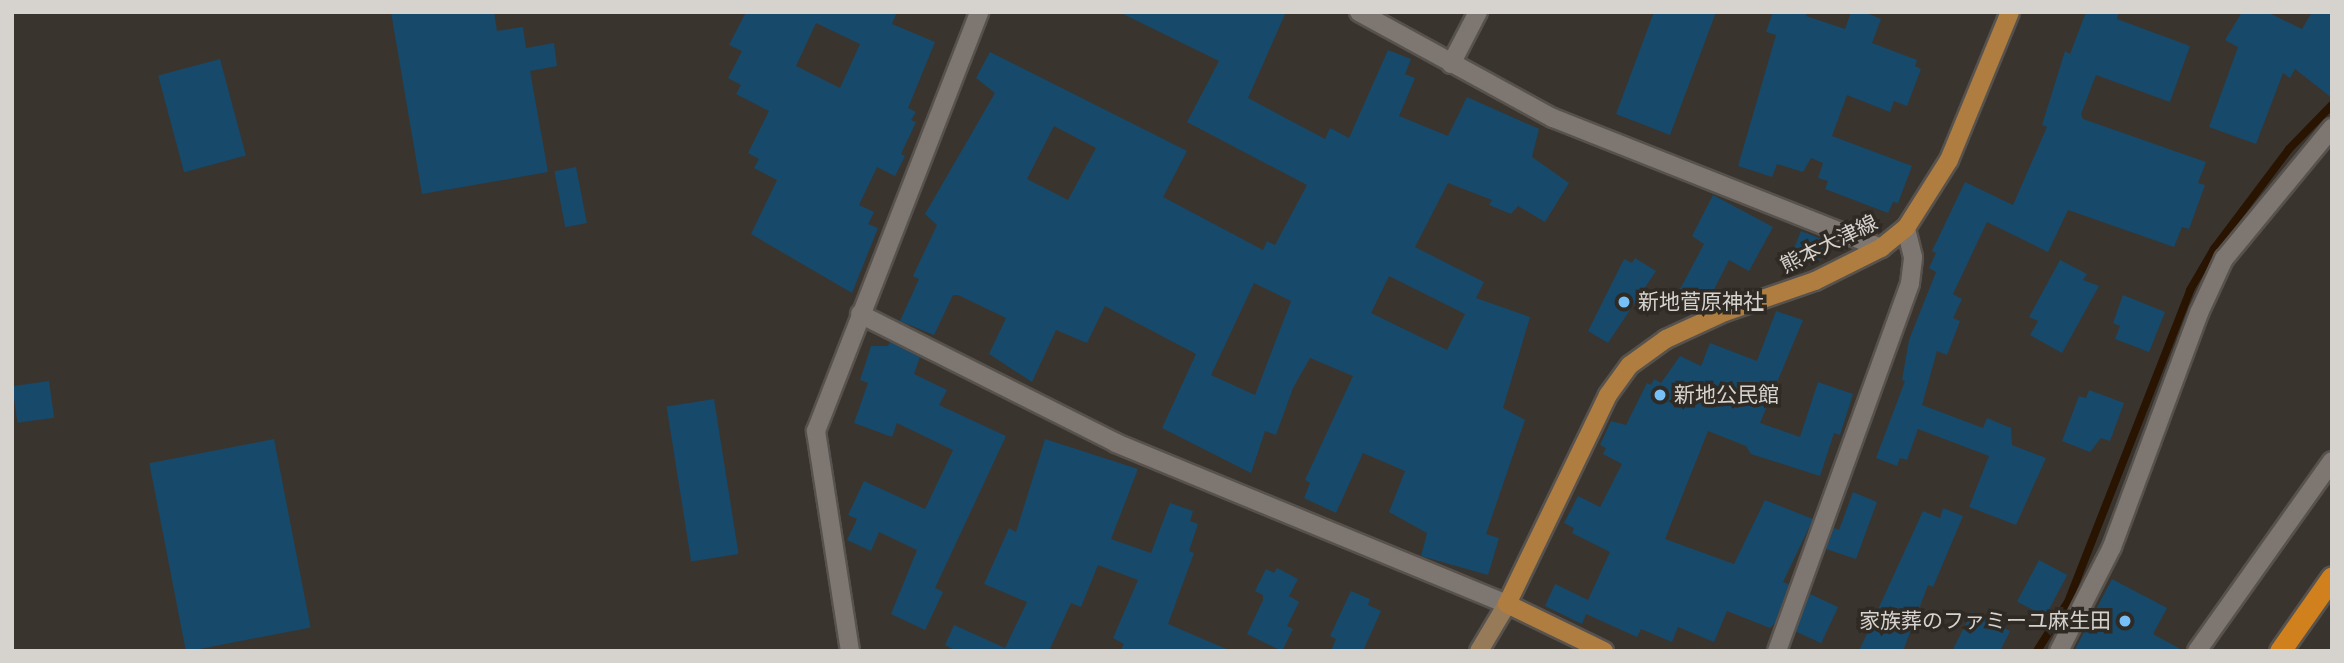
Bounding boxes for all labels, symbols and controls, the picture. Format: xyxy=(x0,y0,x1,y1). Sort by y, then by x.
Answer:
street label: 熊本大津線 xyxy=(1776,210,1882,278)
place label: 新地菅原神社 xyxy=(1638,289,1764,315)
marker: 新地菅原神社 xyxy=(1616,294,1632,310)
place label: 新地公民館 xyxy=(1674,382,1779,408)
marker: 新地公民館 xyxy=(1652,387,1668,403)
place label: 家族葬のファミーユ麻生田 xyxy=(1859,608,2111,634)
marker: 家族葬のファミーユ麻生田 xyxy=(2117,613,2133,629)

